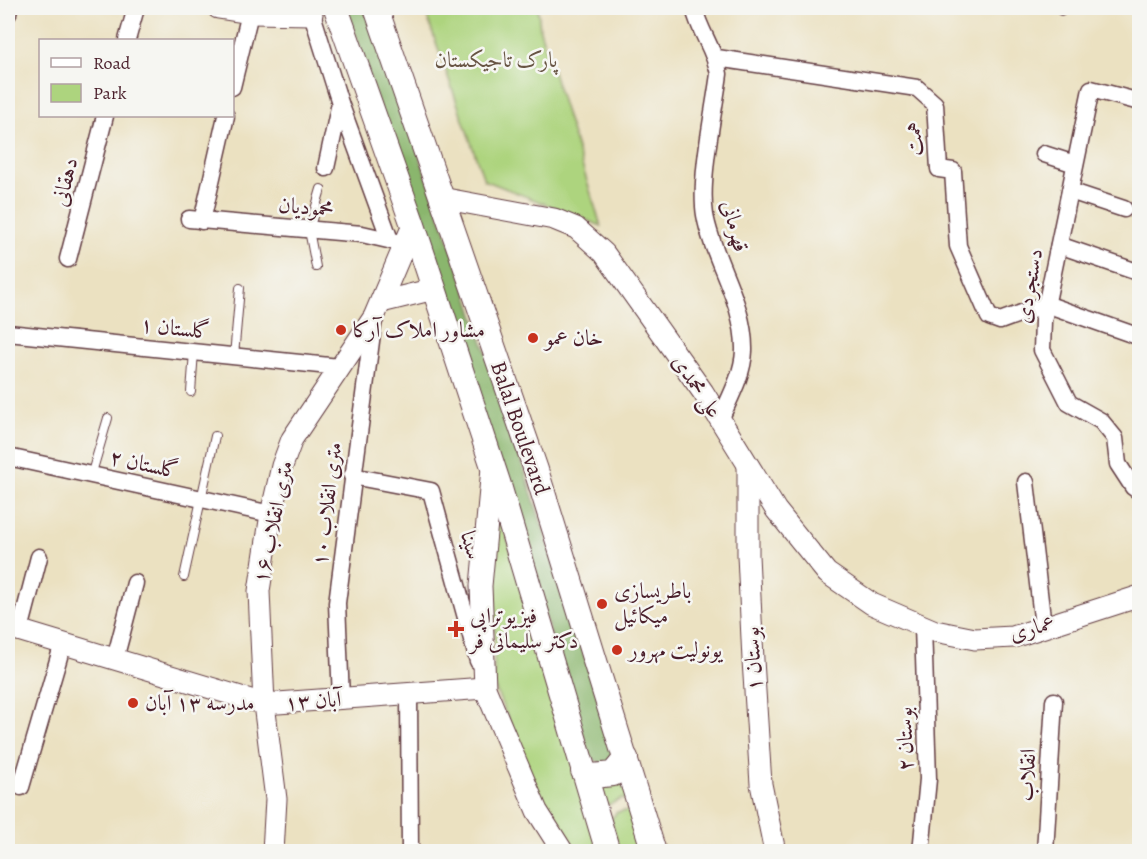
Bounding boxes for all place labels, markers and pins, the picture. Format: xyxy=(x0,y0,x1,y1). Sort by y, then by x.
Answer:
place label: مشاور املاک آرکا xyxy=(353,315,485,345)
marker: مشاور املاک آرکا xyxy=(334,323,348,337)
place label: خان عمو xyxy=(543,323,603,353)
marker: خان عمو xyxy=(526,331,540,345)
place label: باطریسازی میکائیل xyxy=(614,576,691,631)
marker: باطریسازی میکائیل xyxy=(595,597,609,611)
place label: فیزیوتراپی دکتر سلیمانی فر xyxy=(468,601,579,656)
marker: فیزیوتراپی دکتر سلیمانی فر xyxy=(447,620,465,638)
place label: یونولیت مهرور xyxy=(627,635,724,665)
marker: یونولیت مهرور xyxy=(610,643,624,657)
place label: مدرسه ۱۳ آبان xyxy=(145,688,255,718)
marker: مدرسه ۱۳ آبان xyxy=(126,696,140,710)

